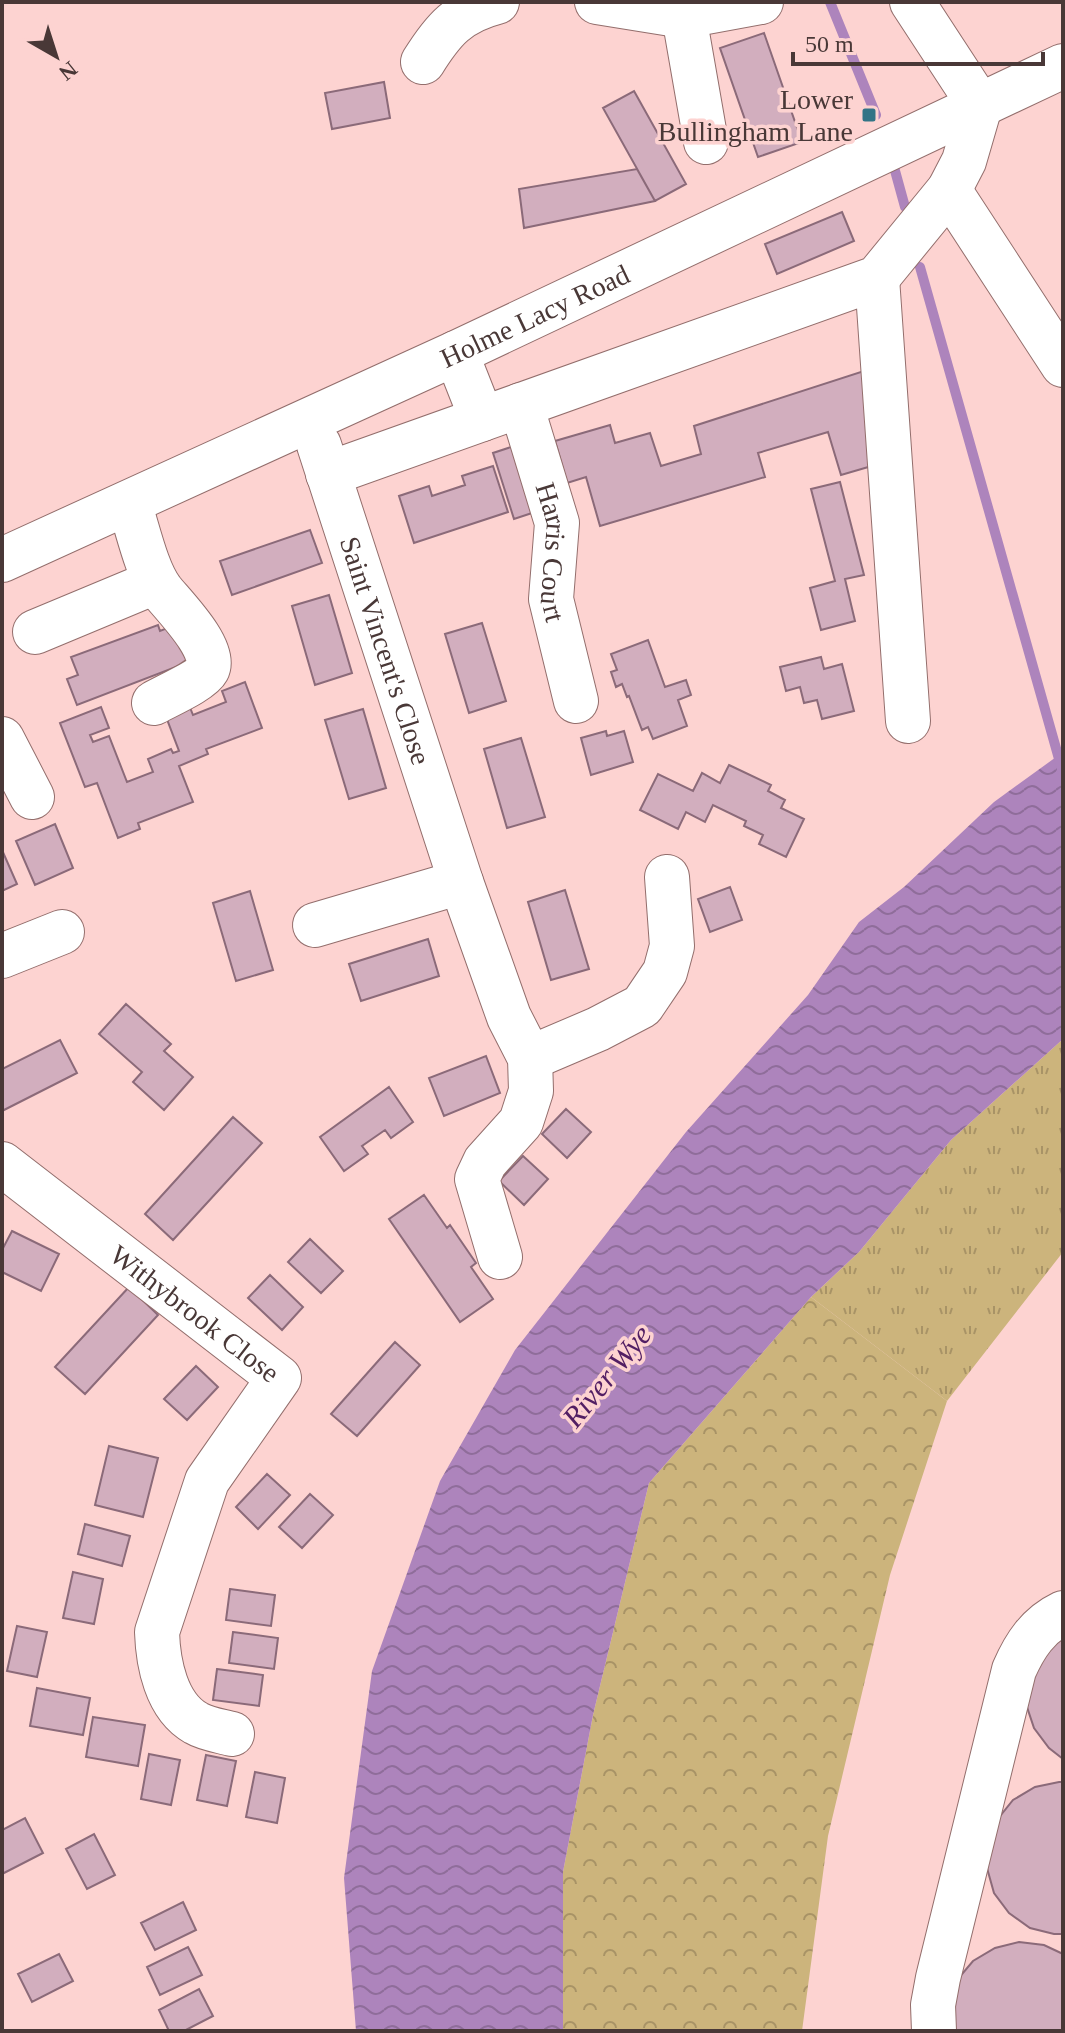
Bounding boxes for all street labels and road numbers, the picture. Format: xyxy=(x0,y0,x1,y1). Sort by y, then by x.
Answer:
street label: Holme Lacy Road xyxy=(436,258,634,374)
street label: Harris Court xyxy=(530,479,572,625)
street label: Saint Vincent's Close xyxy=(334,533,437,768)
street label: Withybrook Close xyxy=(104,1239,285,1389)

